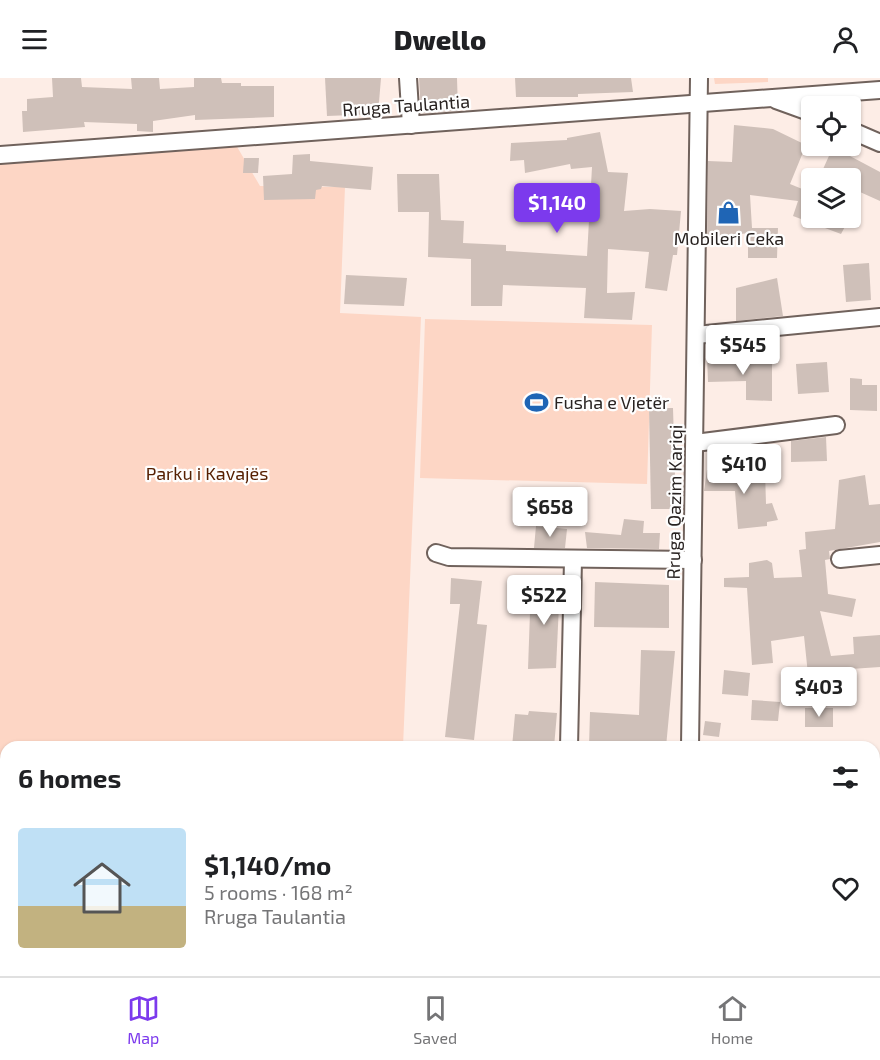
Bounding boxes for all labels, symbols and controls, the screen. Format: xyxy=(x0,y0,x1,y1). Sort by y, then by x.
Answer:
icon: menu xyxy=(18,23,51,56)
text: Dwello xyxy=(394,23,486,55)
icon: person xyxy=(829,23,862,56)
street label: Rruga Taulantia xyxy=(341,90,471,120)
map controls xyxy=(801,96,861,228)
button: locate xyxy=(801,96,861,156)
button: layers xyxy=(801,168,861,228)
pin: $1,140 xyxy=(508,183,606,234)
text: $1,140 xyxy=(528,190,586,214)
shop icon: Mobileri Ceka xyxy=(716,199,742,225)
place label: Mobileri Ceka xyxy=(674,227,784,249)
pin: $545 xyxy=(707,325,779,376)
text: $545 xyxy=(720,332,766,356)
sports icon: Fusha e Vjetër xyxy=(523,389,549,415)
place label: Fusha e Vjetër xyxy=(554,391,669,413)
street label: Rruga Qazim Kariqi xyxy=(662,424,686,580)
pin: $410 xyxy=(708,444,780,495)
text: $410 xyxy=(721,451,767,475)
park label: Parku i Kavajës xyxy=(146,462,268,484)
pin: $658 xyxy=(514,487,586,538)
text: $658 xyxy=(527,494,573,518)
pin: $522 xyxy=(508,575,580,626)
text: $522 xyxy=(521,582,567,606)
pin: $403 xyxy=(783,667,855,718)
text: $403 xyxy=(795,674,843,698)
icon: filters xyxy=(829,761,862,794)
text: 6 homes xyxy=(18,762,121,793)
text: $1,140/mo xyxy=(204,849,331,880)
icon: home xyxy=(66,852,138,924)
icon: heart xyxy=(829,872,862,905)
text: 5 rooms · 168 m² xyxy=(204,880,353,904)
text: Rruga Taulantia xyxy=(204,904,346,928)
tab: Map xyxy=(127,992,160,1047)
tab: Saved xyxy=(413,992,457,1047)
tab: Home xyxy=(711,992,753,1047)

